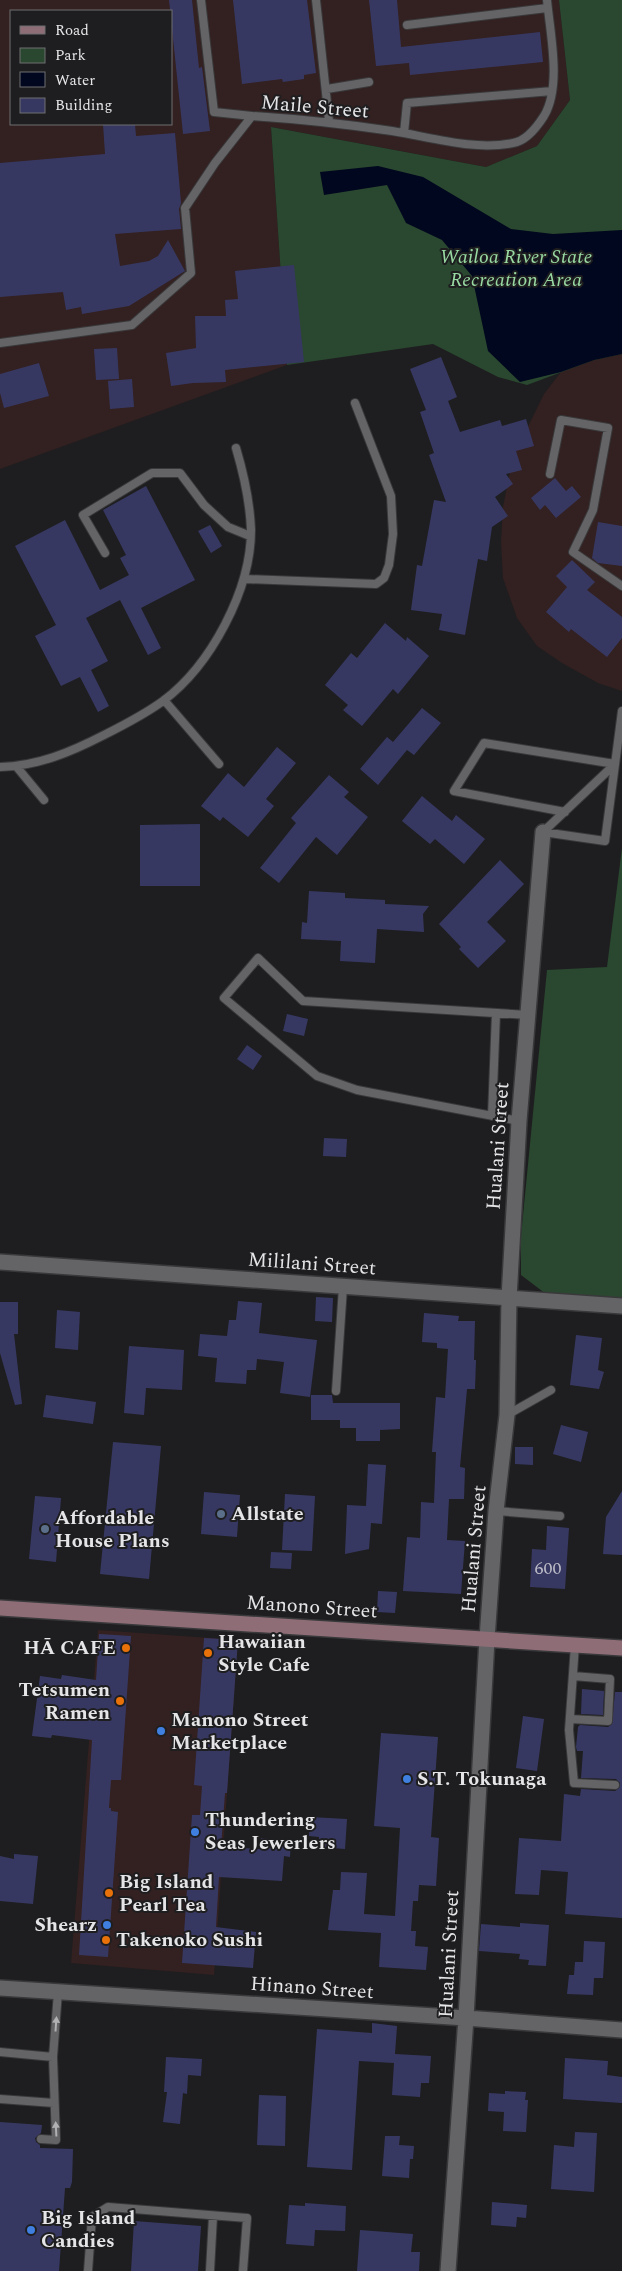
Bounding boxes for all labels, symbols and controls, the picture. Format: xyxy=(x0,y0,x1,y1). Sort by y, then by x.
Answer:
legend xyxy=(10,10,172,125)
text: Road xyxy=(55,19,89,42)
text: Park xyxy=(55,44,86,67)
text: Water xyxy=(55,69,95,92)
street label: Maile Street xyxy=(260,87,370,127)
text: Building xyxy=(55,94,112,117)
park label: Wailoa River State Recreation Area xyxy=(440,242,592,295)
street label: Hualani Street xyxy=(479,1081,517,1211)
street label: Mililani Street xyxy=(247,1245,377,1283)
street label: Hualani Street xyxy=(453,1484,495,1614)
place label: Allstate xyxy=(231,1499,304,1529)
place label: Affordable House Plans xyxy=(55,1503,170,1556)
marker: Allstate xyxy=(215,1508,227,1520)
marker: Affordable House Plans xyxy=(39,1523,51,1535)
house number: 600 xyxy=(535,1555,562,1582)
street label: Manono Street xyxy=(245,1587,379,1627)
place label: Hawaiian Style Cafe xyxy=(218,1627,310,1680)
place label: HĀ CAFE xyxy=(23,1633,116,1663)
marker: HĀ CAFE xyxy=(120,1642,132,1654)
marker: Hawaiian Style Cafe xyxy=(202,1647,214,1659)
place label: Tetsumen Ramen xyxy=(19,1675,110,1728)
marker: Tetsumen Ramen xyxy=(114,1695,126,1707)
place label: Manono Street Marketplace xyxy=(171,1705,309,1758)
marker: Manono Street Marketplace xyxy=(155,1725,167,1737)
place label: S.T. Tokunaga xyxy=(417,1764,547,1794)
marker: S.T. Tokunaga xyxy=(401,1773,413,1785)
place label: Thundering Seas Jewerlers xyxy=(205,1805,336,1858)
marker: Thundering Seas Jewerlers xyxy=(189,1826,201,1838)
place label: Big Island Pearl Tea xyxy=(119,1867,214,1920)
marker: Big Island Pearl Tea xyxy=(103,1887,115,1899)
street label: Hualani Street xyxy=(431,1889,467,2019)
place label: Shearz xyxy=(34,1910,97,1940)
marker: Shearz xyxy=(101,1919,113,1931)
place label: Takenoko Sushi xyxy=(116,1925,263,1955)
marker: Takenoko Sushi xyxy=(100,1934,112,1946)
street label: Hinano Street xyxy=(249,1969,375,2007)
one-way arrow xyxy=(52,2016,60,2032)
one-way arrow xyxy=(51,2121,59,2137)
place label: Big Island Candies xyxy=(41,2203,136,2256)
marker: Big Island Candies xyxy=(25,2224,37,2236)

